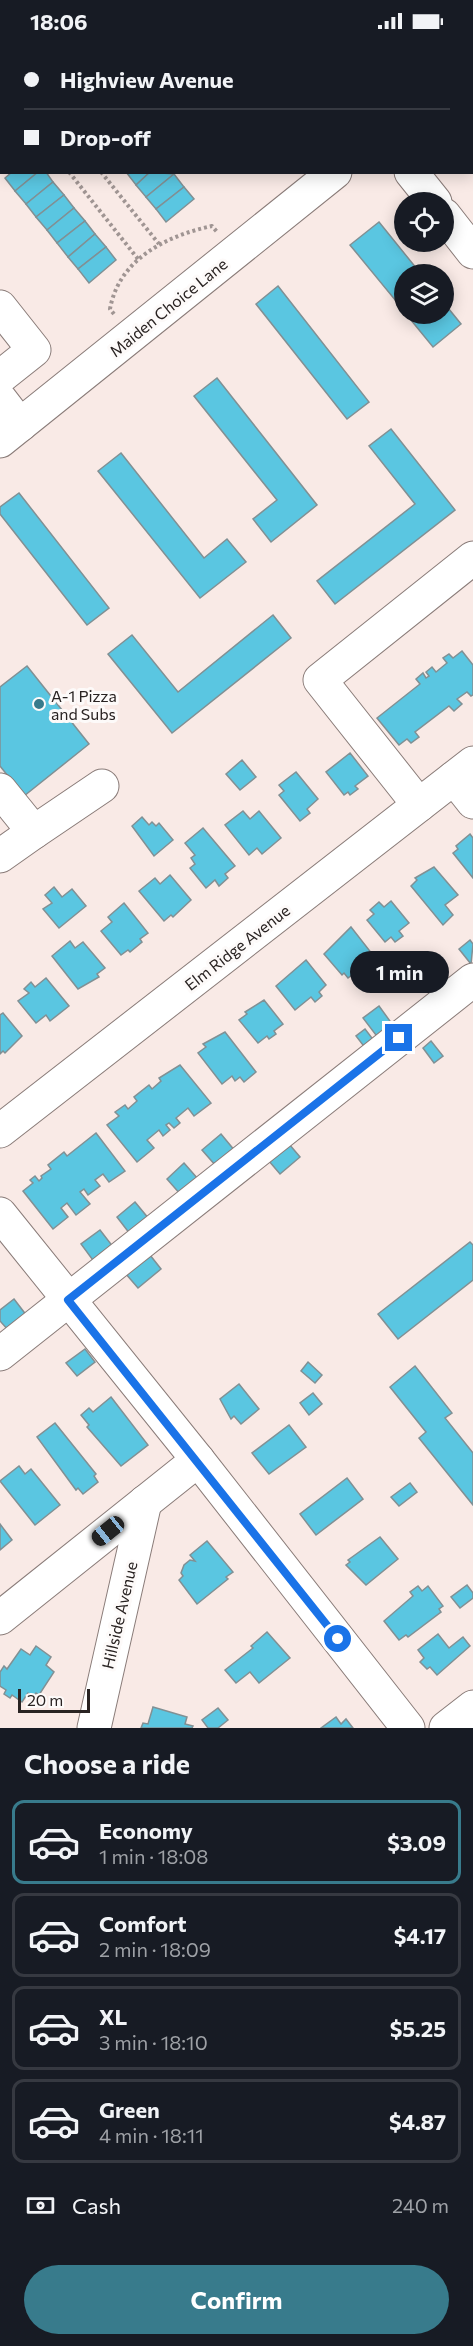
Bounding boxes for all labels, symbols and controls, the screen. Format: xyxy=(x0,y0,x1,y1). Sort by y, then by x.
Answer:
text: 18:06 xyxy=(30,8,88,35)
text: Highview Avenue xyxy=(60,66,234,93)
text: Drop-off xyxy=(60,124,151,151)
map controls xyxy=(394,192,454,324)
button: locate xyxy=(394,192,454,252)
street label: Maiden Choice Lane xyxy=(105,254,231,360)
button: layers xyxy=(394,264,454,324)
place label: A-1 Pizza and Subs xyxy=(51,686,117,723)
marker: A-1 Pizza and Subs xyxy=(32,697,46,711)
street label: Elm Ridge Avenue xyxy=(181,900,293,994)
callout: 1 min xyxy=(350,951,448,993)
text: 1 min xyxy=(376,960,423,984)
route end xyxy=(385,1024,412,1051)
car xyxy=(88,1513,128,1549)
street label: Hillside Avenue xyxy=(97,1559,141,1671)
route start xyxy=(324,1625,351,1652)
scale bar xyxy=(18,1686,90,1714)
text: 20 m xyxy=(27,1690,63,1709)
text: Choose a ride xyxy=(24,1747,190,1780)
icon: car xyxy=(27,1815,81,1869)
text: Economy xyxy=(99,1817,193,1844)
text: $3.09 xyxy=(387,1829,446,1856)
text: 1 min · 18:08 xyxy=(99,1844,208,1868)
icon: car xyxy=(27,1908,81,1962)
text: Comfort xyxy=(99,1910,187,1937)
text: $4.17 xyxy=(394,1922,446,1949)
text: 2 min · 18:09 xyxy=(99,1937,211,1961)
icon: car xyxy=(27,2001,81,2055)
text: XL xyxy=(99,2003,127,2030)
text: $5.25 xyxy=(390,2015,446,2042)
text: 3 min · 18:10 xyxy=(99,2030,208,2054)
icon: car xyxy=(27,2094,81,2148)
text: Green xyxy=(99,2096,160,2123)
text: $4.87 xyxy=(389,2108,446,2135)
text: 4 min · 18:11 xyxy=(99,2123,204,2147)
icon: cash xyxy=(24,2189,57,2222)
text: Cash xyxy=(72,2192,121,2219)
text: 240 m xyxy=(392,2193,449,2217)
button: Confirm xyxy=(24,2265,449,2334)

